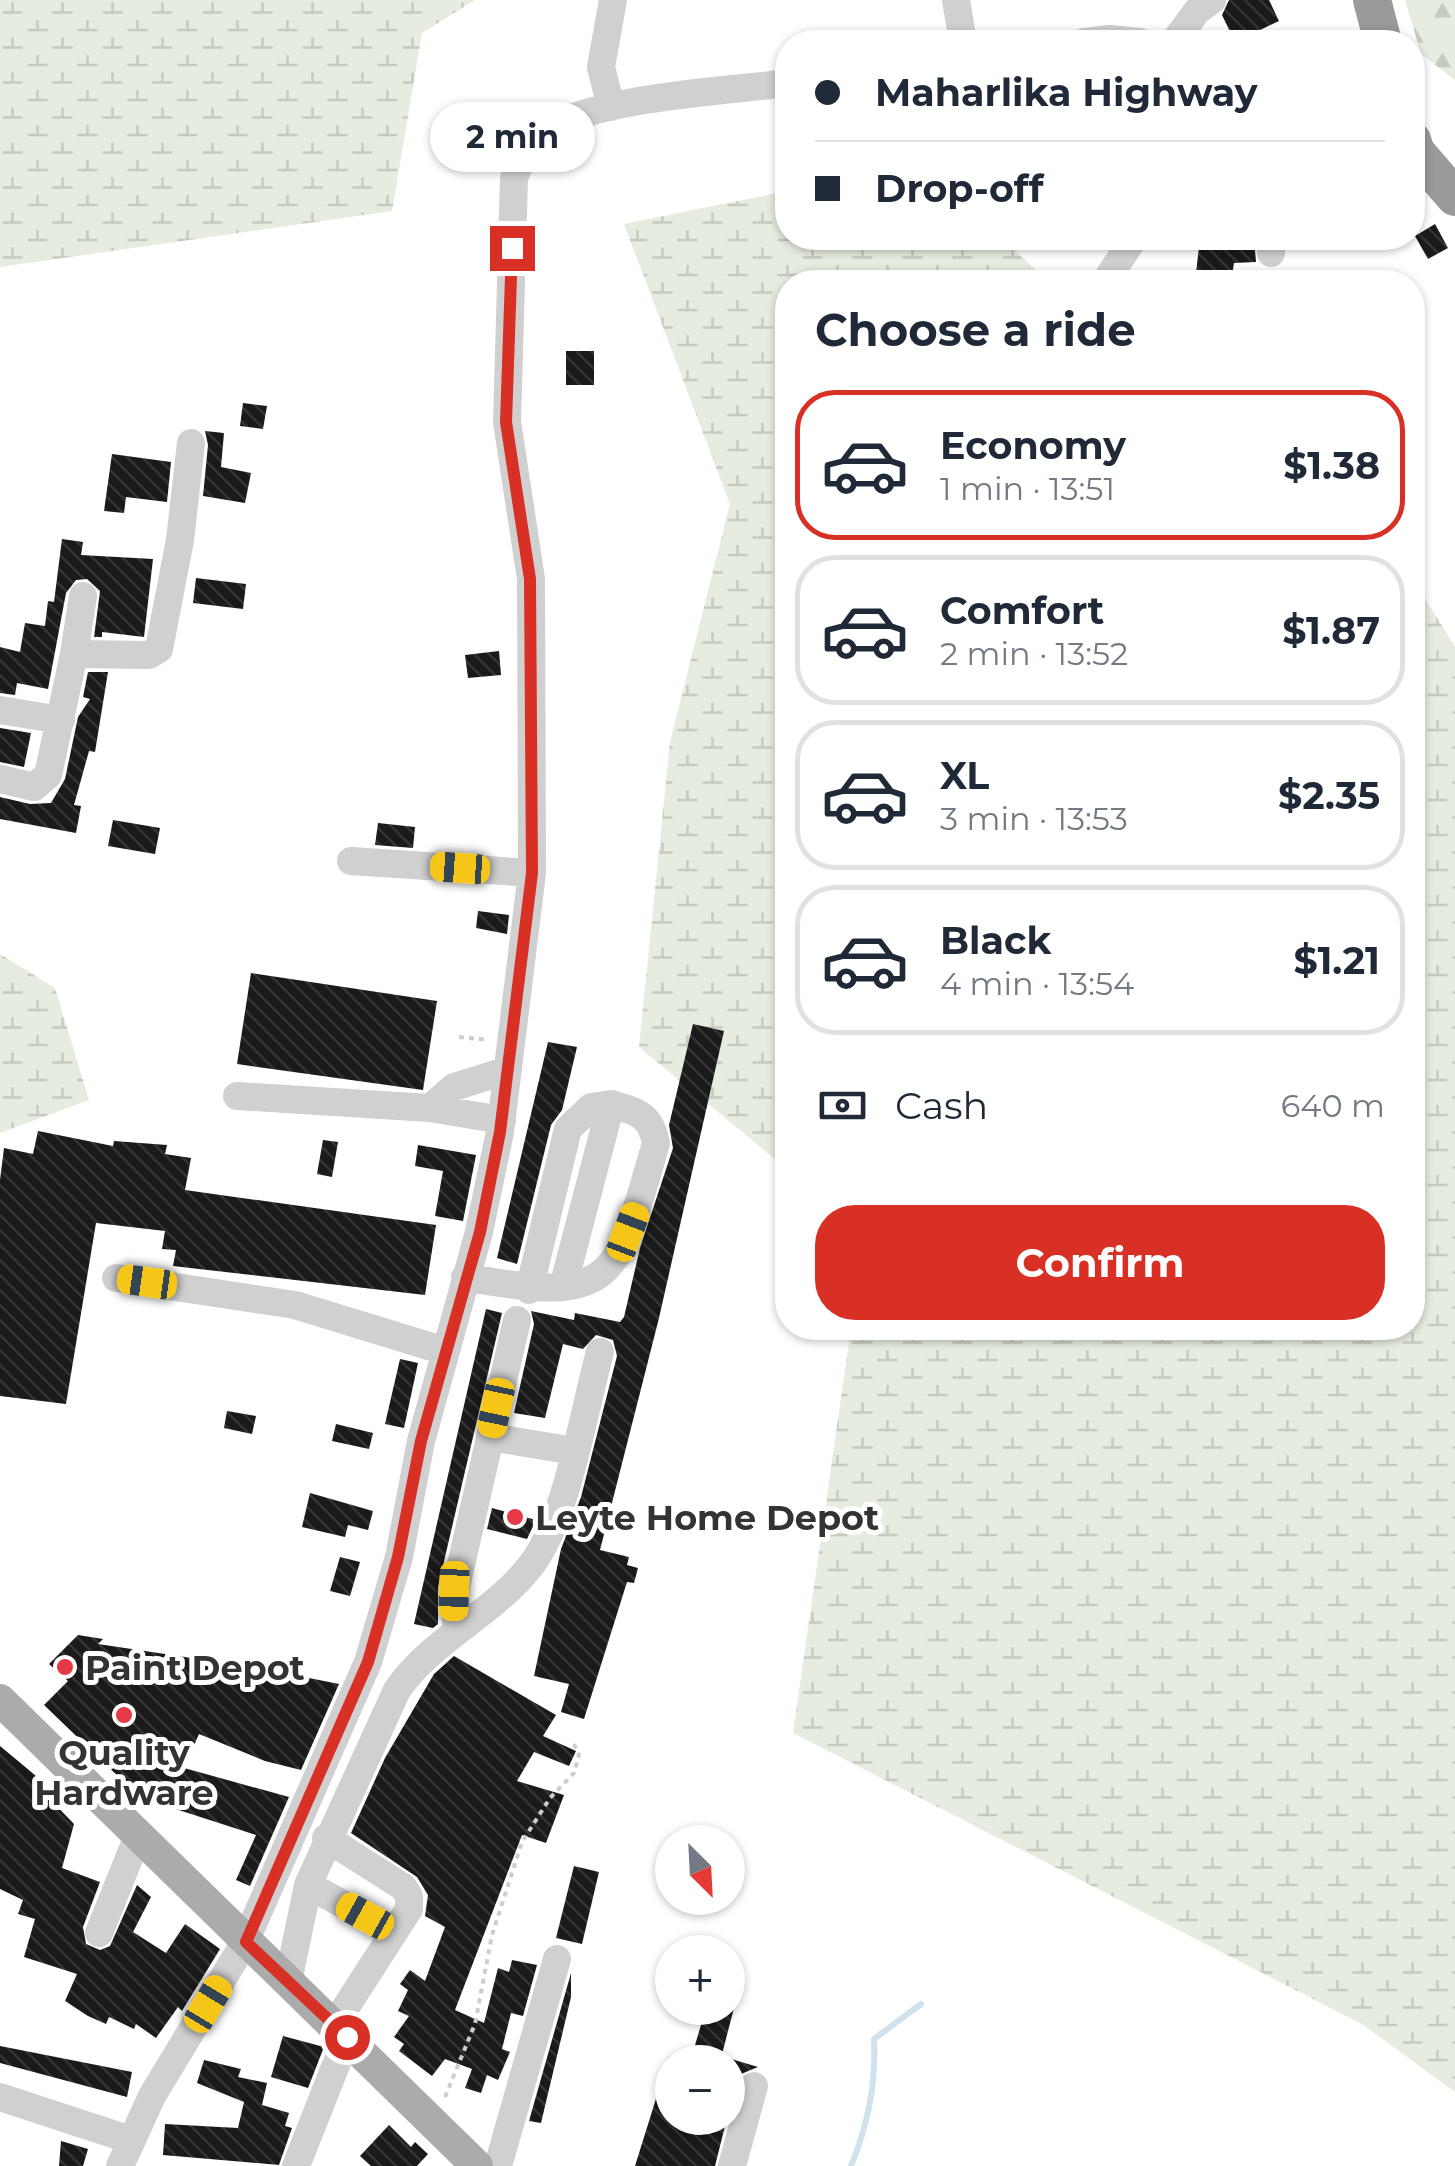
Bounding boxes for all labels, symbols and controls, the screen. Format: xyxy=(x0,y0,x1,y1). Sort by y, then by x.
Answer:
text: Maharlika Highway xyxy=(875,69,1258,116)
callout: 2 min xyxy=(430,103,594,173)
text: 2 min xyxy=(466,117,559,156)
text: Drop-off xyxy=(875,165,1044,212)
route end xyxy=(490,226,535,271)
text: Choose a ride xyxy=(815,302,1136,357)
icon: car xyxy=(820,420,910,510)
text: Economy xyxy=(940,422,1126,469)
text: $1.38 xyxy=(1283,442,1380,489)
text: 1 min · 13:51 xyxy=(940,469,1115,508)
icon: car xyxy=(820,585,910,675)
text: Comfort xyxy=(940,587,1104,634)
text: $1.87 xyxy=(1282,607,1380,654)
text: 2 min · 13:52 xyxy=(940,634,1128,673)
icon: car xyxy=(820,750,910,840)
text: XL xyxy=(940,752,989,799)
text: $2.35 xyxy=(1278,772,1380,819)
text: 3 min · 13:53 xyxy=(940,799,1128,838)
car xyxy=(429,851,491,885)
icon: car xyxy=(820,915,910,1005)
text: Black xyxy=(940,917,1051,964)
text: $1.21 xyxy=(1294,937,1380,984)
text: 4 min · 13:54 xyxy=(940,964,1134,1003)
icon: cash xyxy=(815,1078,870,1133)
text: Cash xyxy=(895,1082,988,1129)
text: 640 m xyxy=(1281,1086,1385,1125)
car xyxy=(603,1199,653,1265)
button: Confirm xyxy=(815,1205,1385,1320)
car xyxy=(115,1263,179,1301)
car xyxy=(475,1376,517,1440)
place label: Leyte Home Depot xyxy=(535,1496,879,1539)
marker: Leyte Home Depot xyxy=(504,1506,526,1528)
car xyxy=(438,1560,470,1622)
place label: Paint Depot xyxy=(85,1646,305,1689)
marker: Paint Depot xyxy=(54,1656,76,1678)
marker: Quality Hardware xyxy=(113,1704,135,1726)
place label: Quality Hardware xyxy=(34,1731,214,1814)
north arrow xyxy=(655,1825,745,1915)
map controls xyxy=(655,1825,745,2135)
car xyxy=(331,1888,399,1944)
button: + xyxy=(655,1935,745,2025)
car xyxy=(180,1971,236,2037)
route start xyxy=(325,2015,370,2060)
button: − xyxy=(655,2045,745,2135)

